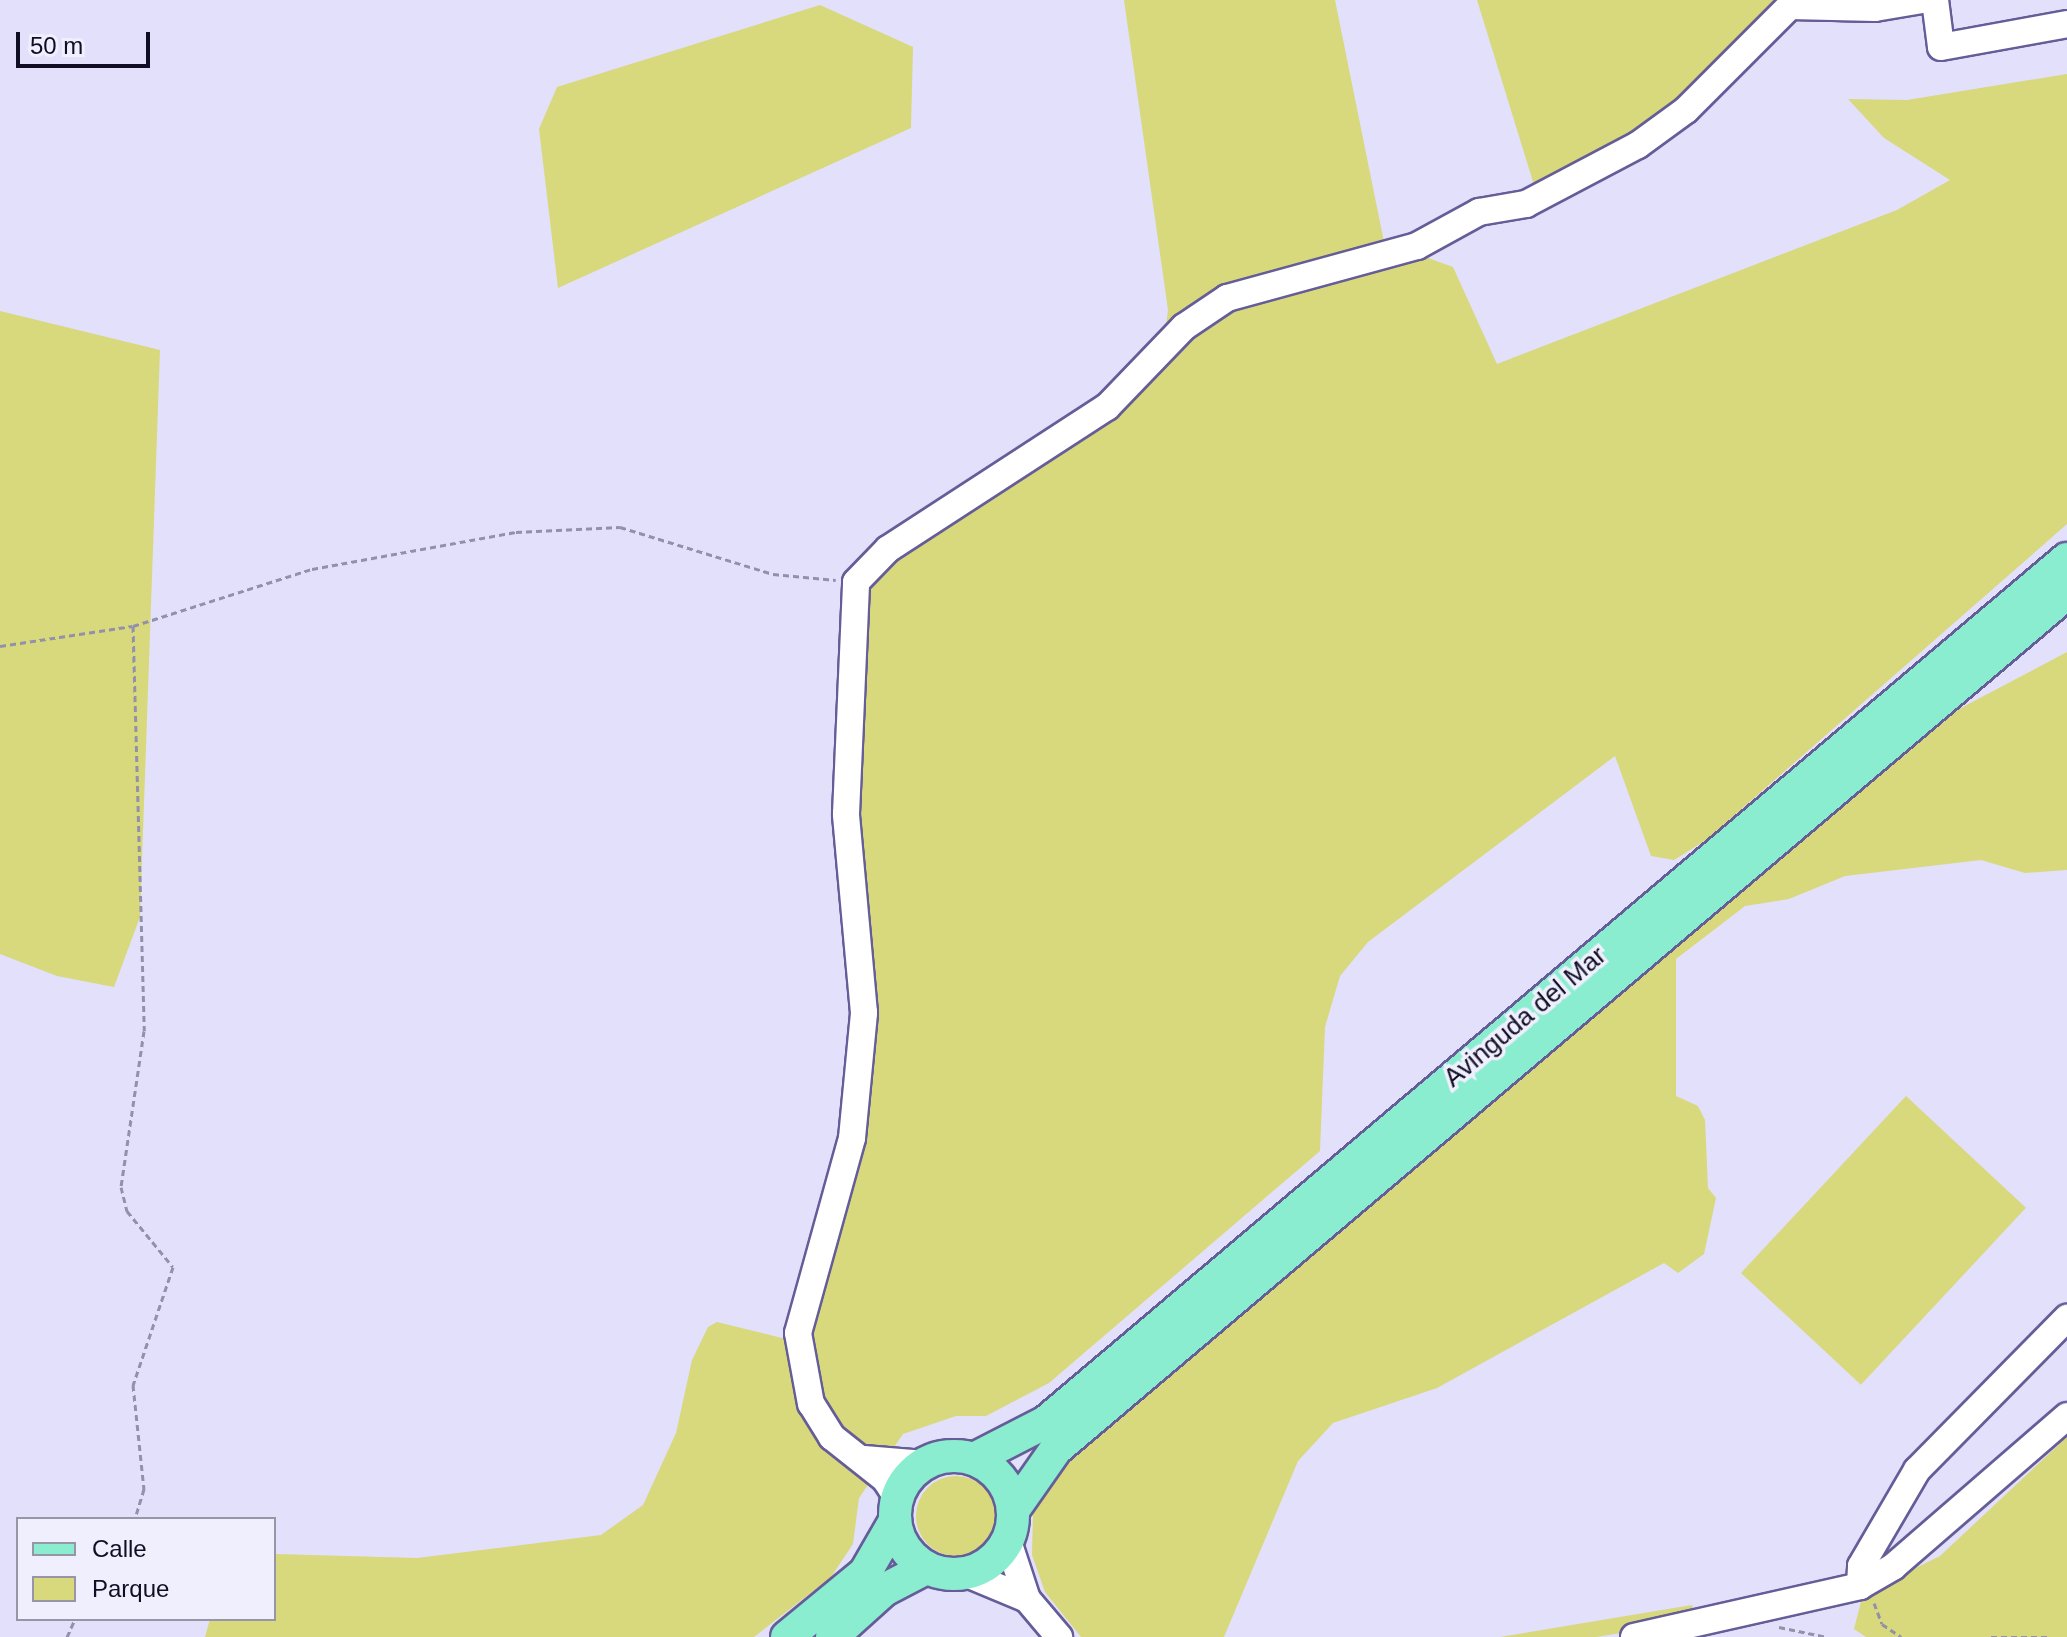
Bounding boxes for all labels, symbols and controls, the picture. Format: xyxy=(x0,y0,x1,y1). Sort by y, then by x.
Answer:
scale bar xyxy=(20,16,154,66)
text: 50 m xyxy=(30,32,83,59)
street label: Avinguda del Mar xyxy=(1438,940,1612,1094)
legend xyxy=(16,1517,276,1621)
text: Calle xyxy=(92,1535,147,1562)
text: Parque xyxy=(92,1575,169,1602)

